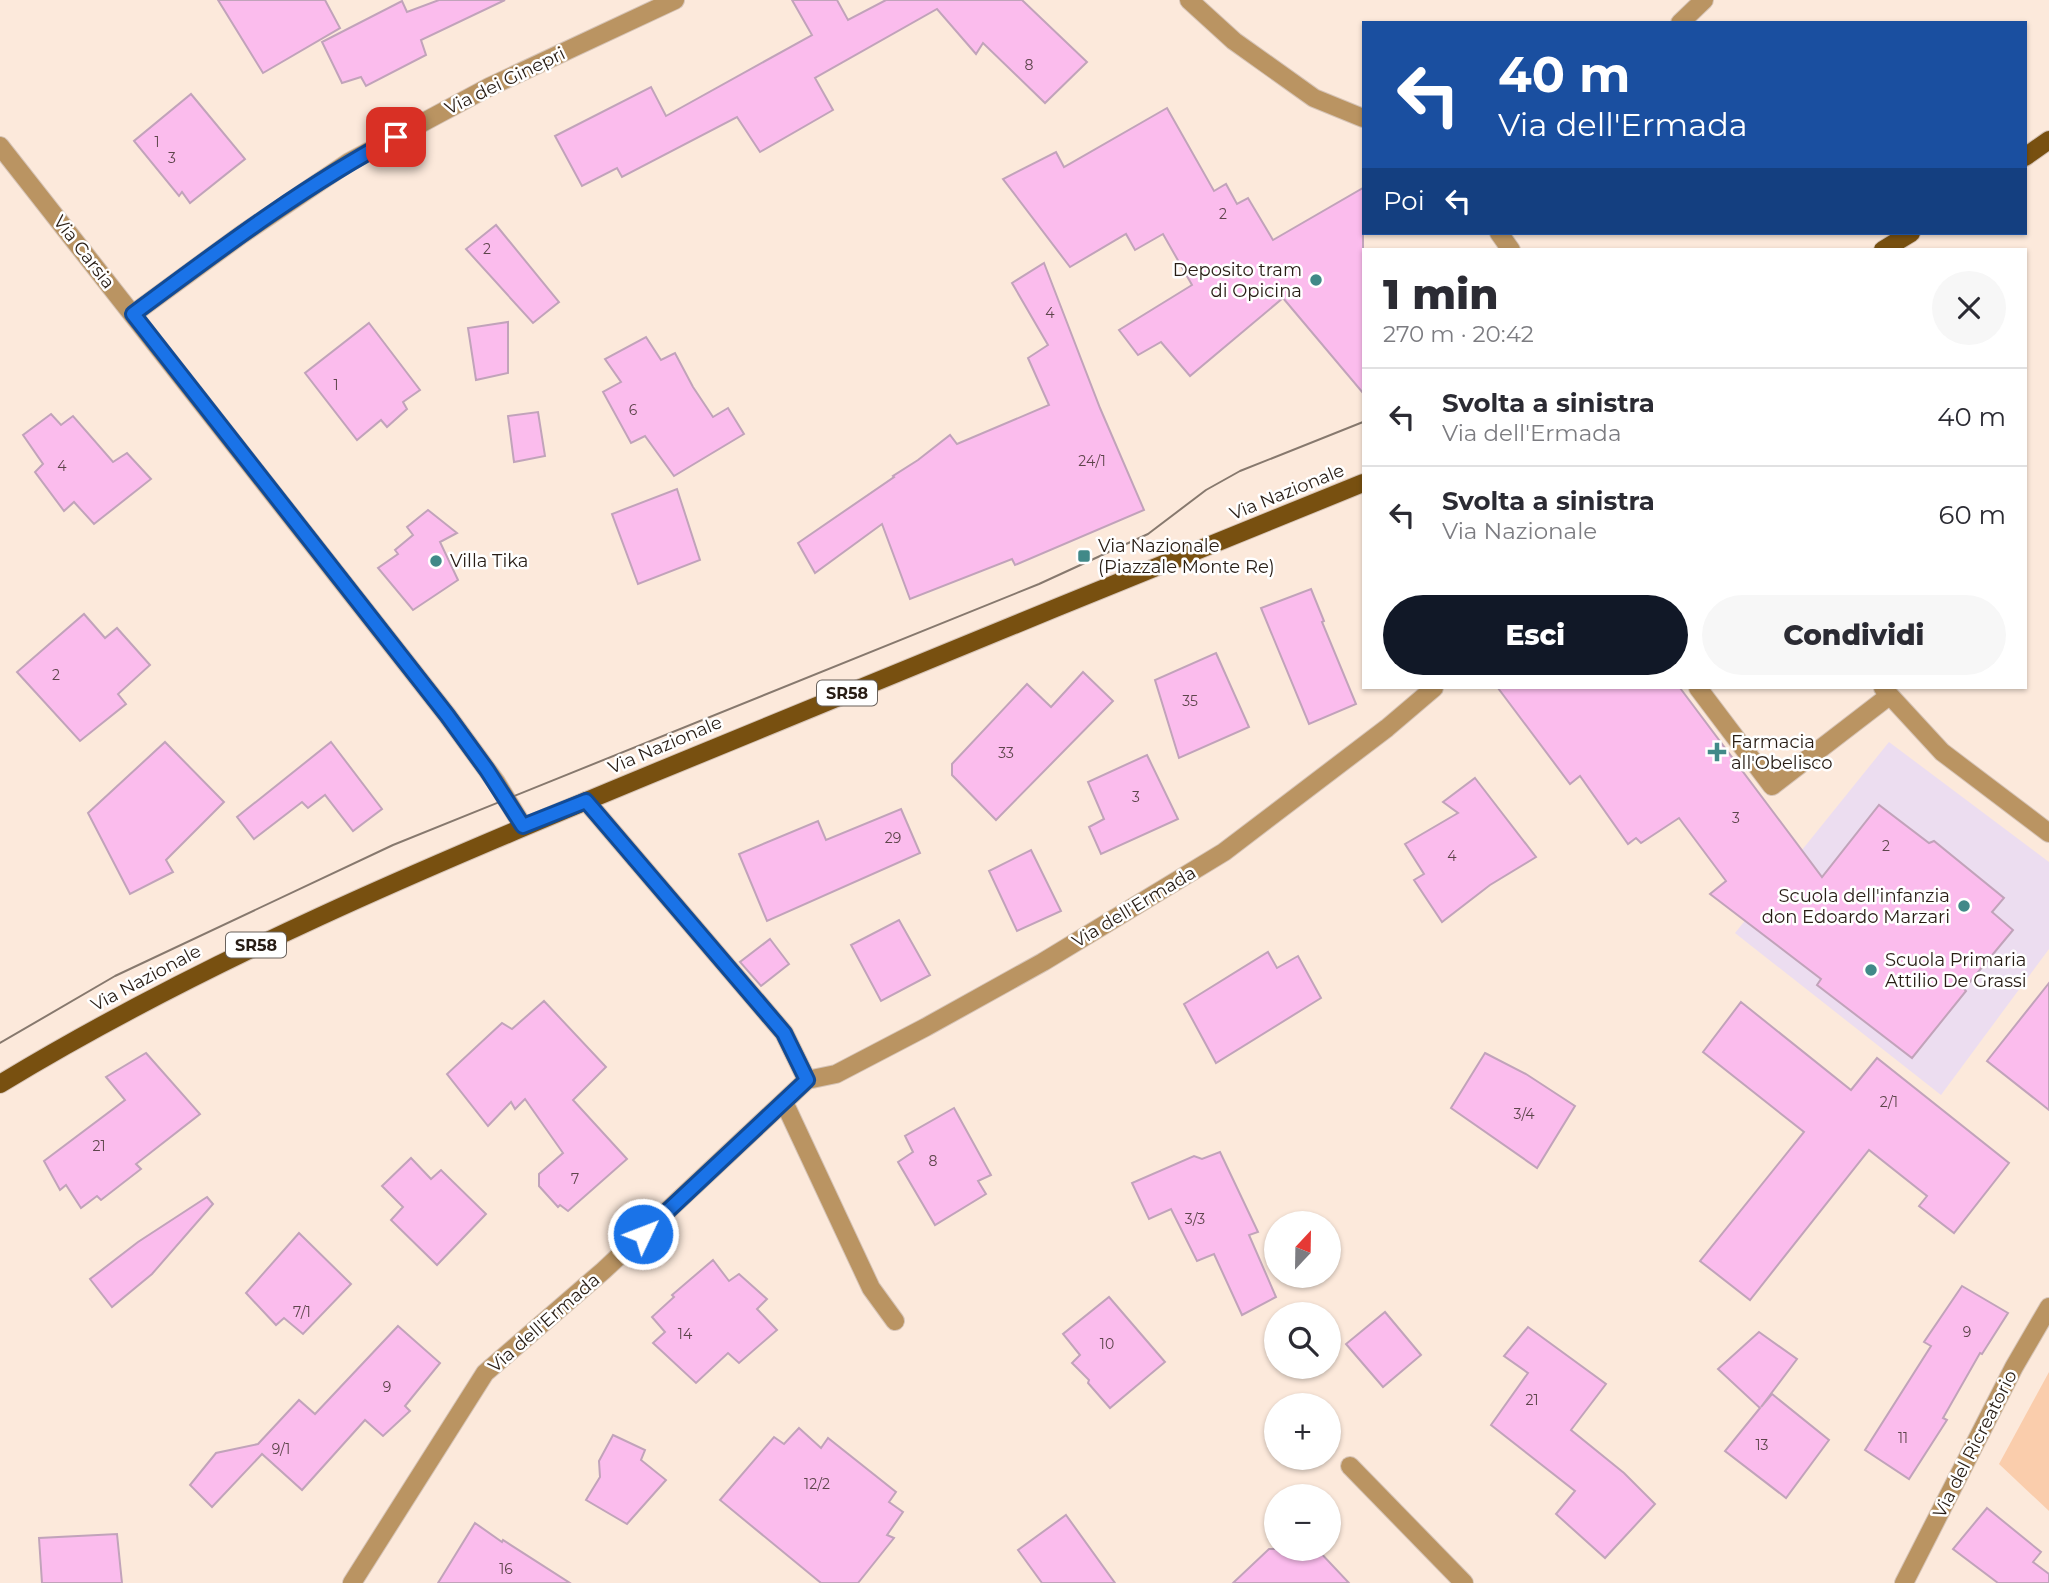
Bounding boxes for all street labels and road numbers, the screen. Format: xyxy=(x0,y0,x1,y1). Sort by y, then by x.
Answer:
street label: Via dei Ginepri xyxy=(441,42,569,120)
street label: Via Carsia xyxy=(49,211,119,293)
street label: Via Nazionale xyxy=(1227,459,1348,525)
road number: SR58 xyxy=(817,680,877,706)
street label: Via Nazionale xyxy=(605,711,725,779)
street label: Via dell'Ermada xyxy=(1068,861,1200,953)
road number: SR58 xyxy=(226,932,286,958)
street label: Via Nazionale xyxy=(87,940,205,1016)
street label: Via dell'Ermada xyxy=(484,1269,604,1377)
street label: Via del Ricreatorio xyxy=(1928,1367,2022,1521)

